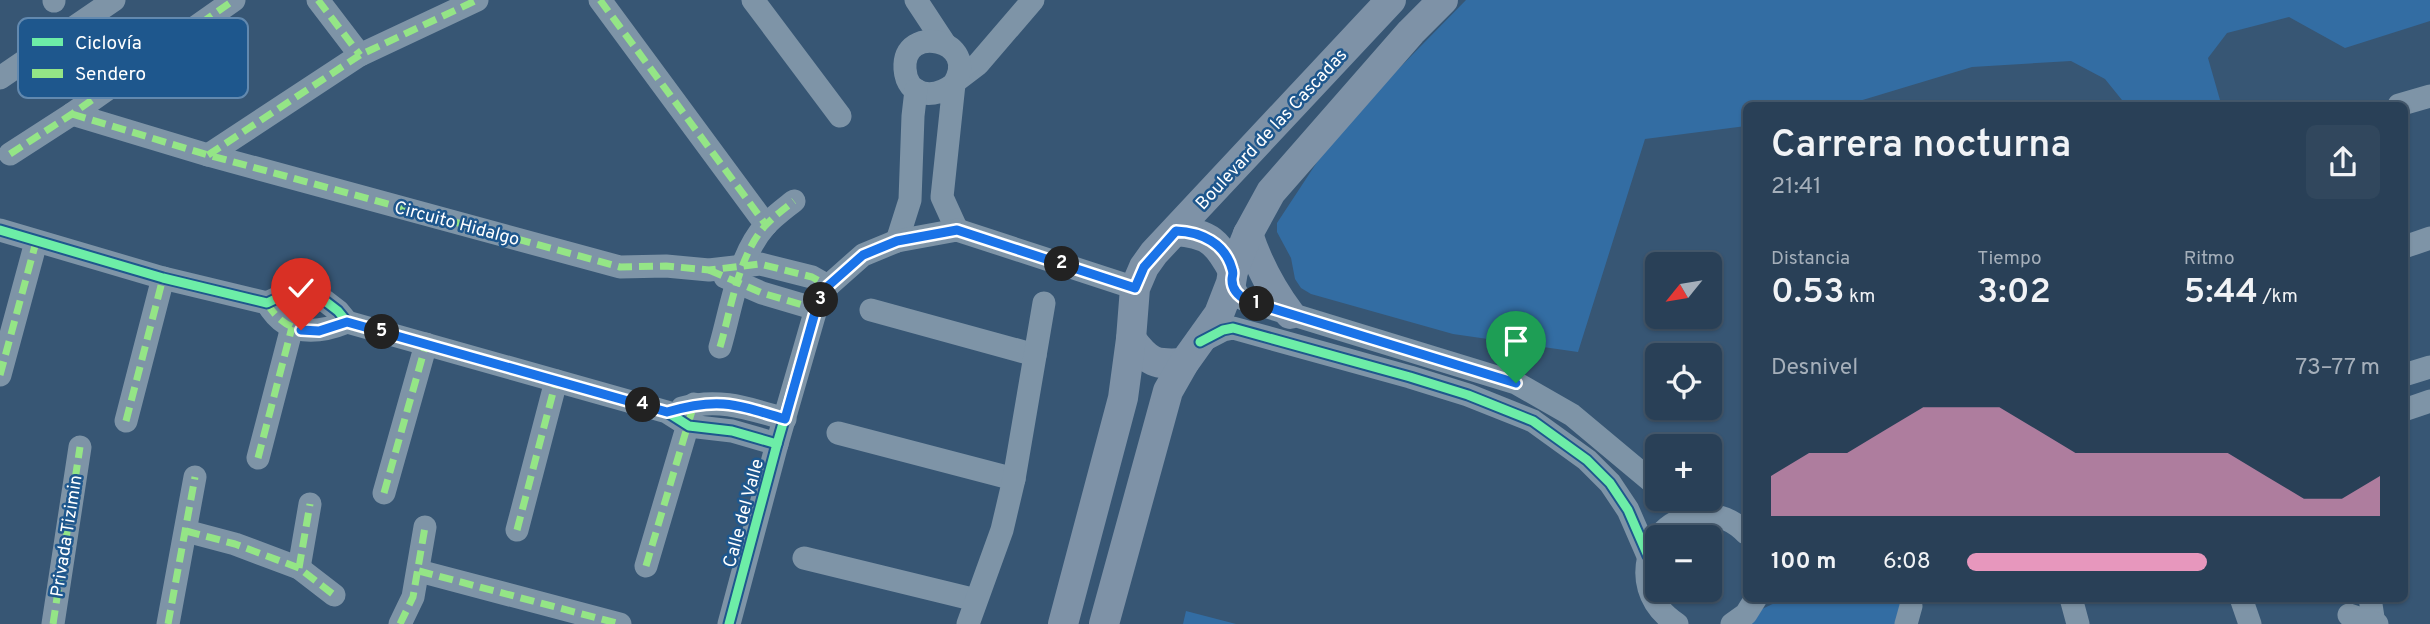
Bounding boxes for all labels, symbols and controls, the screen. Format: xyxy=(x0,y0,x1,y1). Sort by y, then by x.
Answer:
legend xyxy=(18,18,248,98)
text: Ciclovía xyxy=(75,32,142,56)
street label: Boulevard de las Cascadas xyxy=(1191,44,1353,216)
text: Sendero xyxy=(75,63,146,87)
text: Carrera nocturna xyxy=(1771,122,2071,171)
button: share xyxy=(2306,125,2380,199)
text: 21:41 xyxy=(1771,173,1822,202)
street label: Circuito Hidalgo xyxy=(391,197,522,252)
pin: 2 xyxy=(1044,246,1080,282)
text: Distancia xyxy=(1771,247,1850,271)
text: Tiempo xyxy=(1977,247,2042,271)
text: Ritmo xyxy=(2184,247,2235,271)
text: 2 xyxy=(1056,251,1067,275)
north arrow xyxy=(1645,252,1722,329)
map controls xyxy=(1645,252,1722,602)
pin xyxy=(271,258,331,330)
icon: check xyxy=(282,269,320,307)
text: 0.53 xyxy=(1771,271,1845,315)
text: 3:02 xyxy=(1977,271,2051,315)
text: 5:44 xyxy=(2184,271,2258,315)
pin: 3 xyxy=(804,282,838,318)
text: km xyxy=(1845,285,1875,309)
text: /km xyxy=(2258,285,2298,309)
pin: 1 xyxy=(1240,286,1274,322)
text: 3 xyxy=(815,287,826,311)
text: 1 xyxy=(1253,291,1260,315)
pin xyxy=(1486,311,1546,383)
pin: 5 xyxy=(364,314,400,350)
text: 5 xyxy=(376,319,387,343)
icon: arrive xyxy=(1497,322,1535,360)
button: locate xyxy=(1645,343,1722,420)
text: Desnivel xyxy=(1771,354,1858,383)
text: 73–77 m xyxy=(2295,354,2380,383)
pin: 4 xyxy=(626,388,660,422)
text: 4 xyxy=(636,392,649,416)
button: + xyxy=(1645,434,1722,511)
street label: Calle del Valle xyxy=(719,457,770,570)
street label: Privada Tizimin xyxy=(46,474,88,599)
button: − xyxy=(1645,525,1722,602)
text: 100 m xyxy=(1771,548,1836,577)
text: 6:08 xyxy=(1883,548,1931,577)

